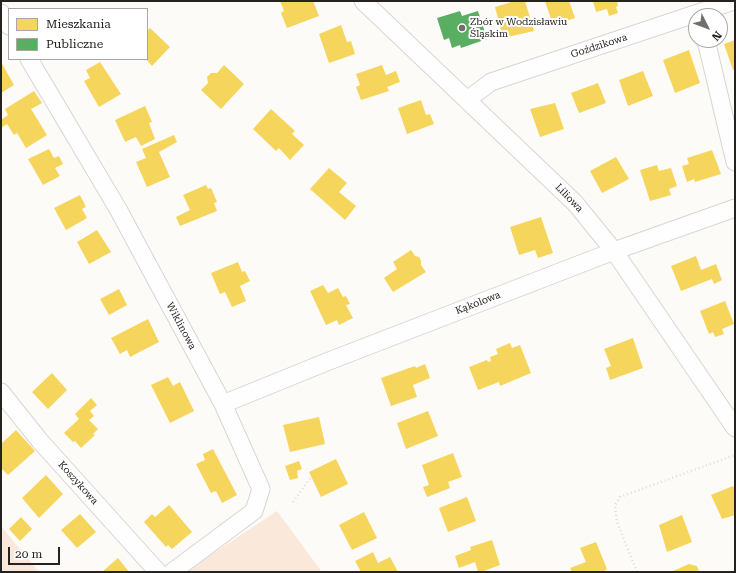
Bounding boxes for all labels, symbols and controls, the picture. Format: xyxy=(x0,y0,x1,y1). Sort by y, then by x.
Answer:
legend xyxy=(8,8,148,60)
north arrow xyxy=(688,8,728,48)
place label: Zbór w Wodzisławiu Śląskim xyxy=(470,16,567,40)
text: Mieszkania xyxy=(46,17,111,31)
marker: Zbór w Wodzisławiu Śląskim xyxy=(457,23,467,33)
text: N xyxy=(709,28,724,43)
street label: Goździkowa xyxy=(569,31,629,61)
text: Publiczne xyxy=(46,37,103,51)
street label: Liliowa xyxy=(552,181,586,215)
street label: Kąkolowa xyxy=(454,289,502,317)
street label: Wiklinowa xyxy=(164,300,198,352)
street label: Koszykowa xyxy=(55,459,101,507)
scale bar xyxy=(10,539,62,565)
text: 20 m xyxy=(15,547,42,561)

